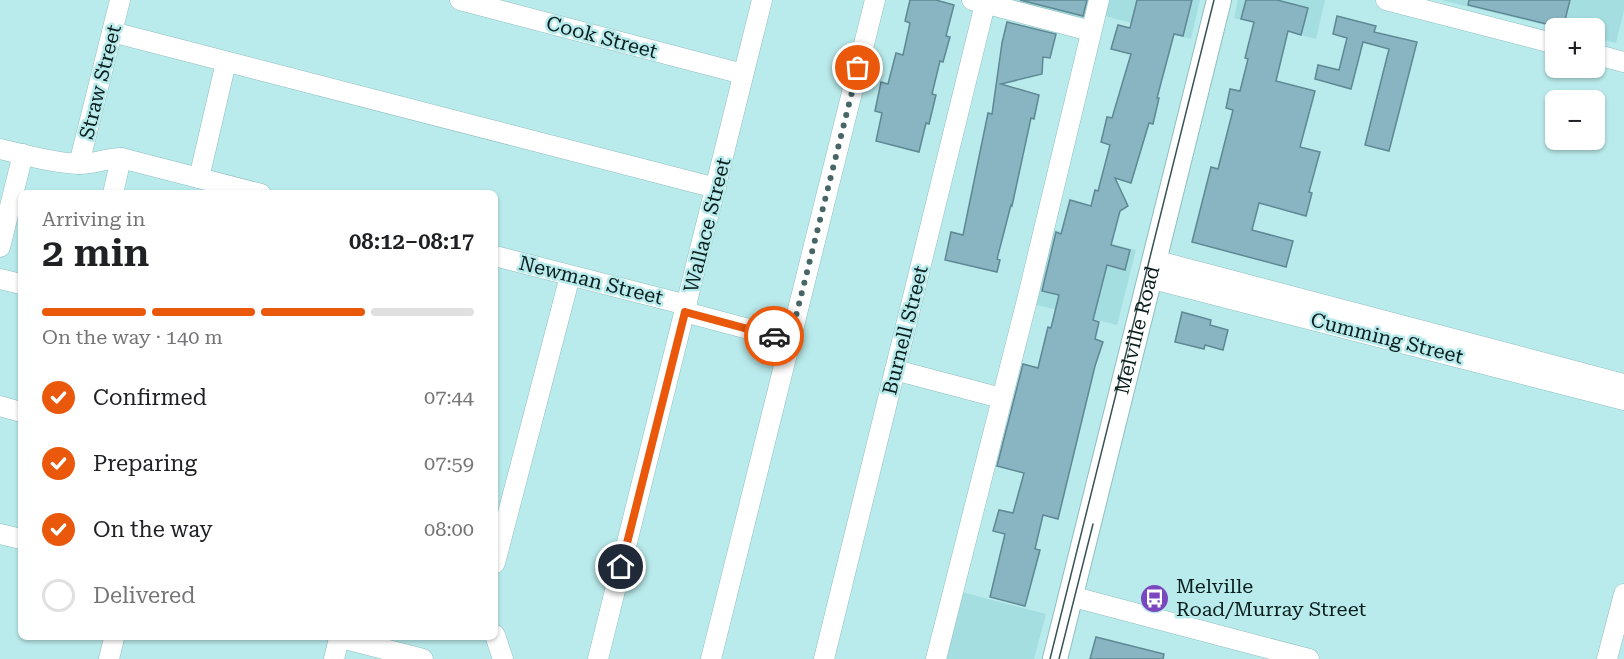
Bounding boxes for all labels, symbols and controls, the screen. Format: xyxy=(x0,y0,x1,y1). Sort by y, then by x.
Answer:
street label: Cook Street xyxy=(544,11,661,63)
map controls xyxy=(1545,18,1605,150)
button: + xyxy=(1545,18,1605,78)
street label: Straw Street xyxy=(74,22,126,142)
pin xyxy=(832,42,883,93)
icon: bag xyxy=(841,51,874,84)
button: − xyxy=(1545,90,1605,150)
street label: Wallace Street xyxy=(679,155,735,295)
text: Arriving in xyxy=(42,207,145,231)
text: 08:12–08:17 xyxy=(349,229,474,254)
text: 2 min xyxy=(42,230,149,276)
street label: Newman Street xyxy=(517,251,666,310)
street label: Burnell Street xyxy=(877,262,933,397)
street label: Melville Road xyxy=(1109,263,1164,397)
courier xyxy=(744,306,804,366)
street label: Cumming Street xyxy=(1308,307,1466,369)
icon: car xyxy=(758,320,791,353)
text: On the way · 140 m xyxy=(42,325,223,349)
icon: check xyxy=(42,381,75,414)
text: Confirmed xyxy=(93,385,207,410)
text: 07:44 xyxy=(424,385,474,409)
icon: check xyxy=(42,447,75,480)
text: Preparing xyxy=(93,451,197,476)
text: 07:59 xyxy=(424,451,474,475)
icon: check xyxy=(42,513,75,546)
text: On the way xyxy=(93,517,213,542)
text: 08:00 xyxy=(424,517,474,541)
pin xyxy=(595,541,646,592)
icon: home xyxy=(604,550,637,583)
place label: Melville Road/Murray Street xyxy=(1176,574,1367,621)
bus stop icon: Melville Road/Murray Street xyxy=(1139,582,1171,614)
text: Delivered xyxy=(93,583,195,608)

